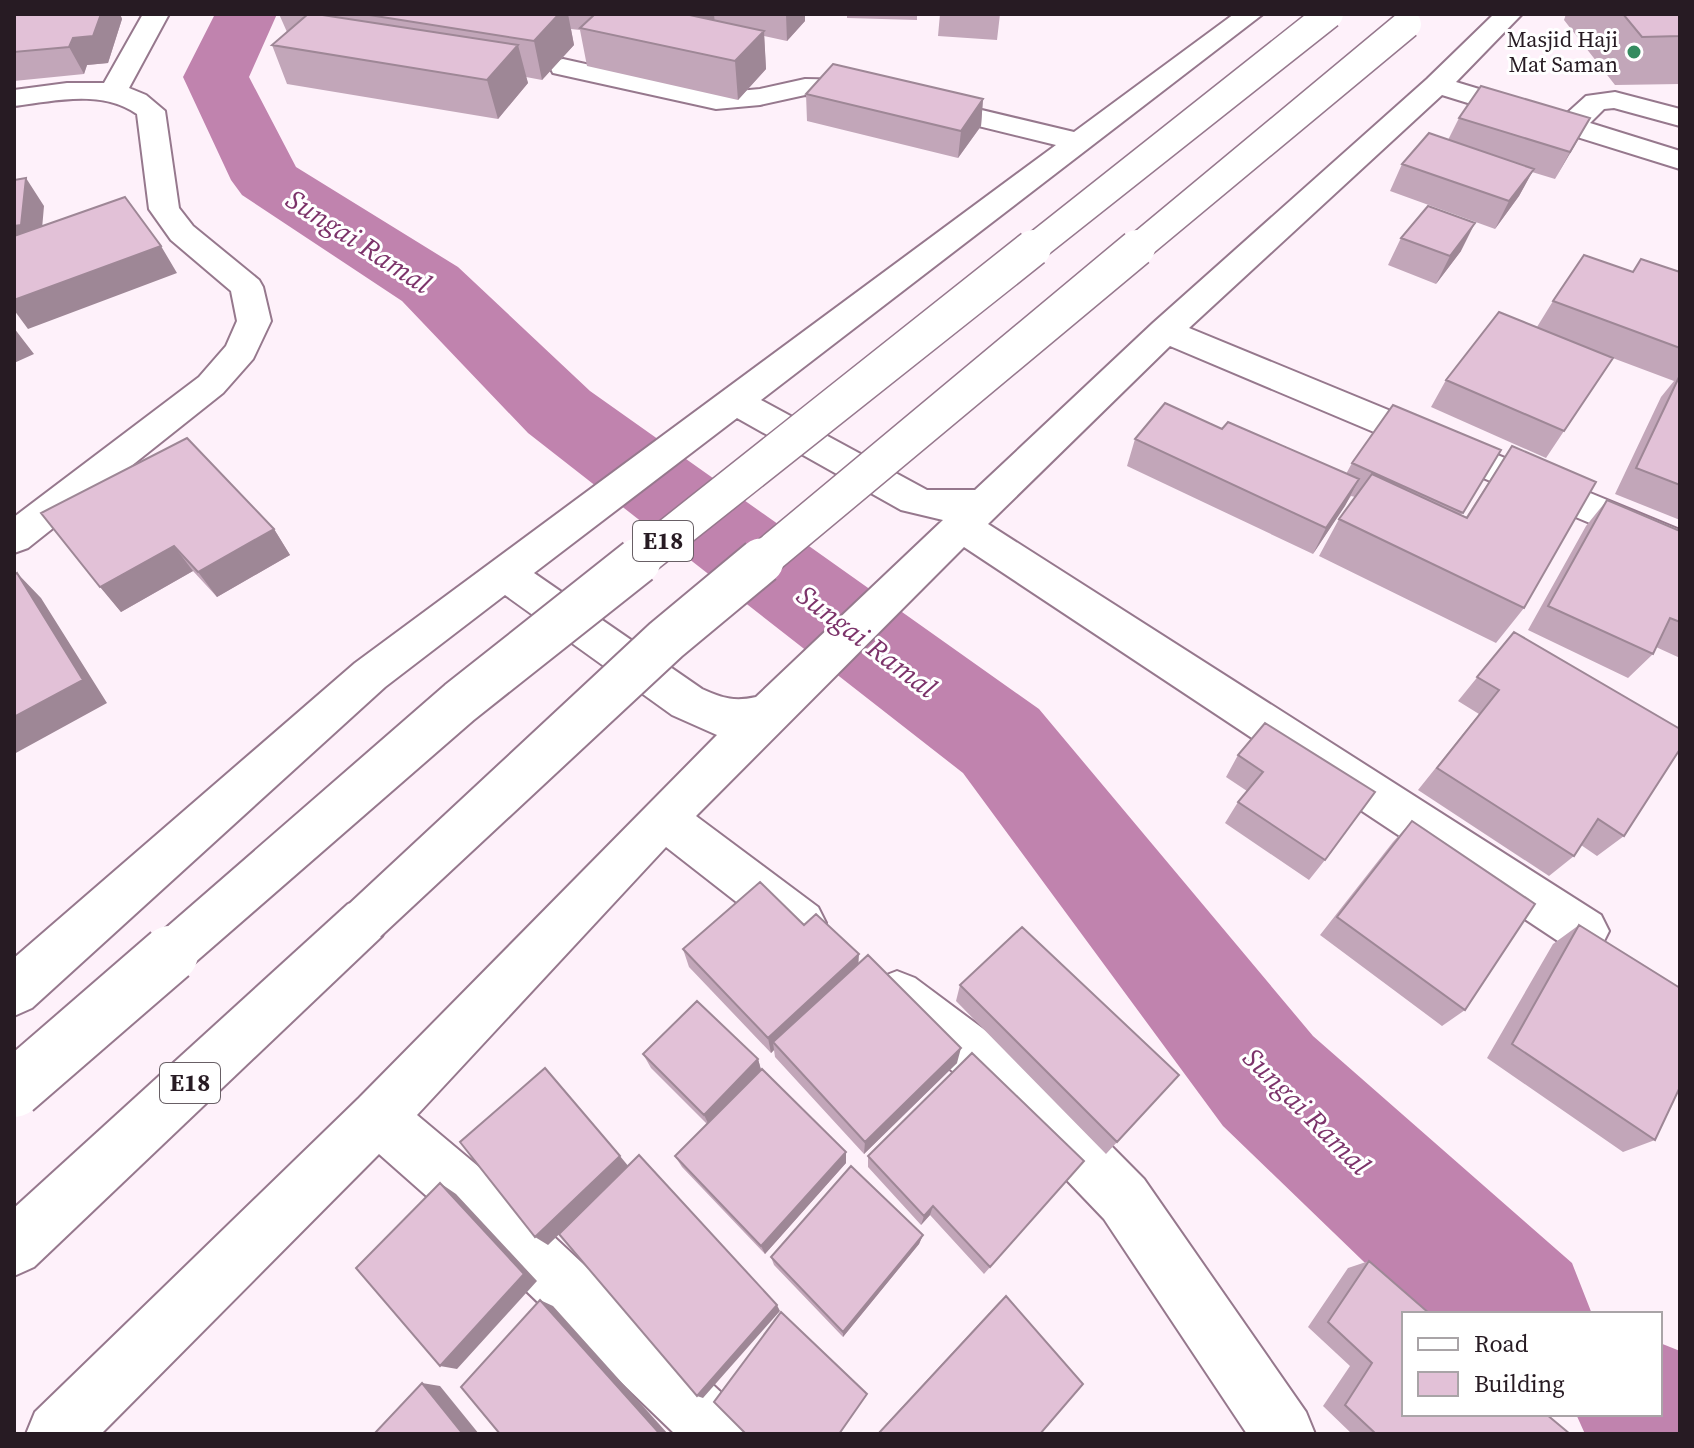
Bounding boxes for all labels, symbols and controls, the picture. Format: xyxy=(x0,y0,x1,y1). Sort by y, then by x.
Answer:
place label: Masjid Haji Mat Saman xyxy=(1507,24,1618,79)
marker: Masjid Haji Mat Saman xyxy=(1625,43,1643,61)
water label: Sungai Ramal xyxy=(279,180,439,302)
road number: E18 xyxy=(633,521,693,561)
water label: Sungai Ramal xyxy=(789,576,945,706)
water label: Sungai Ramal xyxy=(1235,1039,1379,1183)
road number: E18 xyxy=(160,1063,220,1103)
legend xyxy=(1402,1312,1662,1416)
text: Road xyxy=(1474,1327,1529,1360)
text: Building xyxy=(1474,1367,1565,1400)

